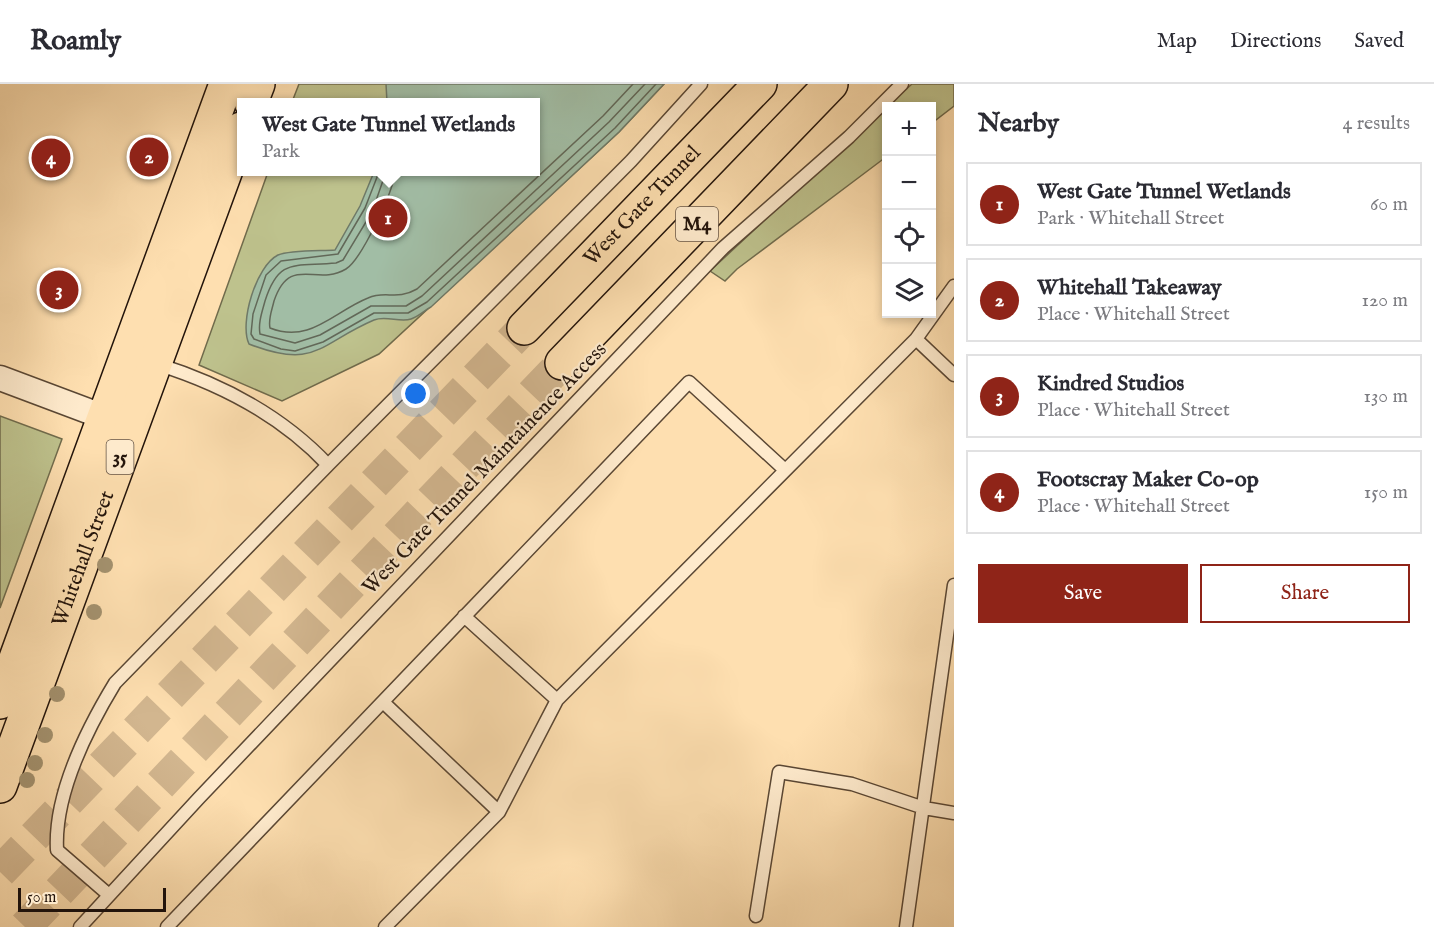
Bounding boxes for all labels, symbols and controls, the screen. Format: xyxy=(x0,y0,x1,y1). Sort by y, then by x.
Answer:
text: Roamly xyxy=(30,24,121,59)
text: Map xyxy=(1157,28,1197,55)
text: Directions xyxy=(1230,28,1321,55)
text: Saved xyxy=(1354,28,1404,55)
popup xyxy=(237,98,540,176)
map controls xyxy=(882,102,936,318)
button: + xyxy=(882,102,936,156)
text: Nearby xyxy=(978,107,1059,140)
text: West Gate Tunnel Wetlands xyxy=(262,111,515,139)
text: 4 results xyxy=(1343,111,1410,136)
pin: 2 xyxy=(130,134,168,180)
pin: 4 xyxy=(32,136,70,181)
text: Park xyxy=(262,139,300,164)
street label: West Gate Tunnel xyxy=(578,140,707,272)
button: − xyxy=(882,156,936,210)
text: West Gate Tunnel Wetlands xyxy=(1037,178,1291,206)
text: 1 xyxy=(996,192,1003,217)
text: 60 m xyxy=(1370,192,1408,217)
pin: 1 xyxy=(368,196,408,240)
text: Park · Whitehall Street xyxy=(1037,206,1224,231)
road number: M4 xyxy=(676,207,718,241)
button: locate xyxy=(882,210,936,264)
button: layers xyxy=(882,264,936,318)
pin: 3 xyxy=(40,268,78,312)
text: Whitehall Takeaway xyxy=(1037,274,1222,302)
text: 2 xyxy=(995,288,1004,313)
text: 120 m xyxy=(1362,288,1408,313)
text: Place · Whitehall Street xyxy=(1037,302,1230,327)
street label: West Gate Tunnel Maintainence Access xyxy=(357,337,613,601)
text: Kindred Studios xyxy=(1037,370,1184,398)
your location xyxy=(401,379,430,408)
text: 3 xyxy=(996,384,1003,409)
text: 130 m xyxy=(1363,384,1408,409)
text: Place · Whitehall Street xyxy=(1037,398,1230,423)
road number: 35 xyxy=(106,440,134,474)
text: Footscray Maker Co-op xyxy=(1037,466,1259,494)
text: 4 xyxy=(995,480,1004,505)
text: 150 m xyxy=(1364,480,1408,505)
street label: Whitehall Street xyxy=(46,487,121,631)
text: Place · Whitehall Street xyxy=(1037,494,1230,519)
button: Save xyxy=(978,564,1188,623)
button: Share xyxy=(1200,564,1410,623)
scale bar xyxy=(18,885,166,912)
text: 50 m xyxy=(27,888,56,908)

